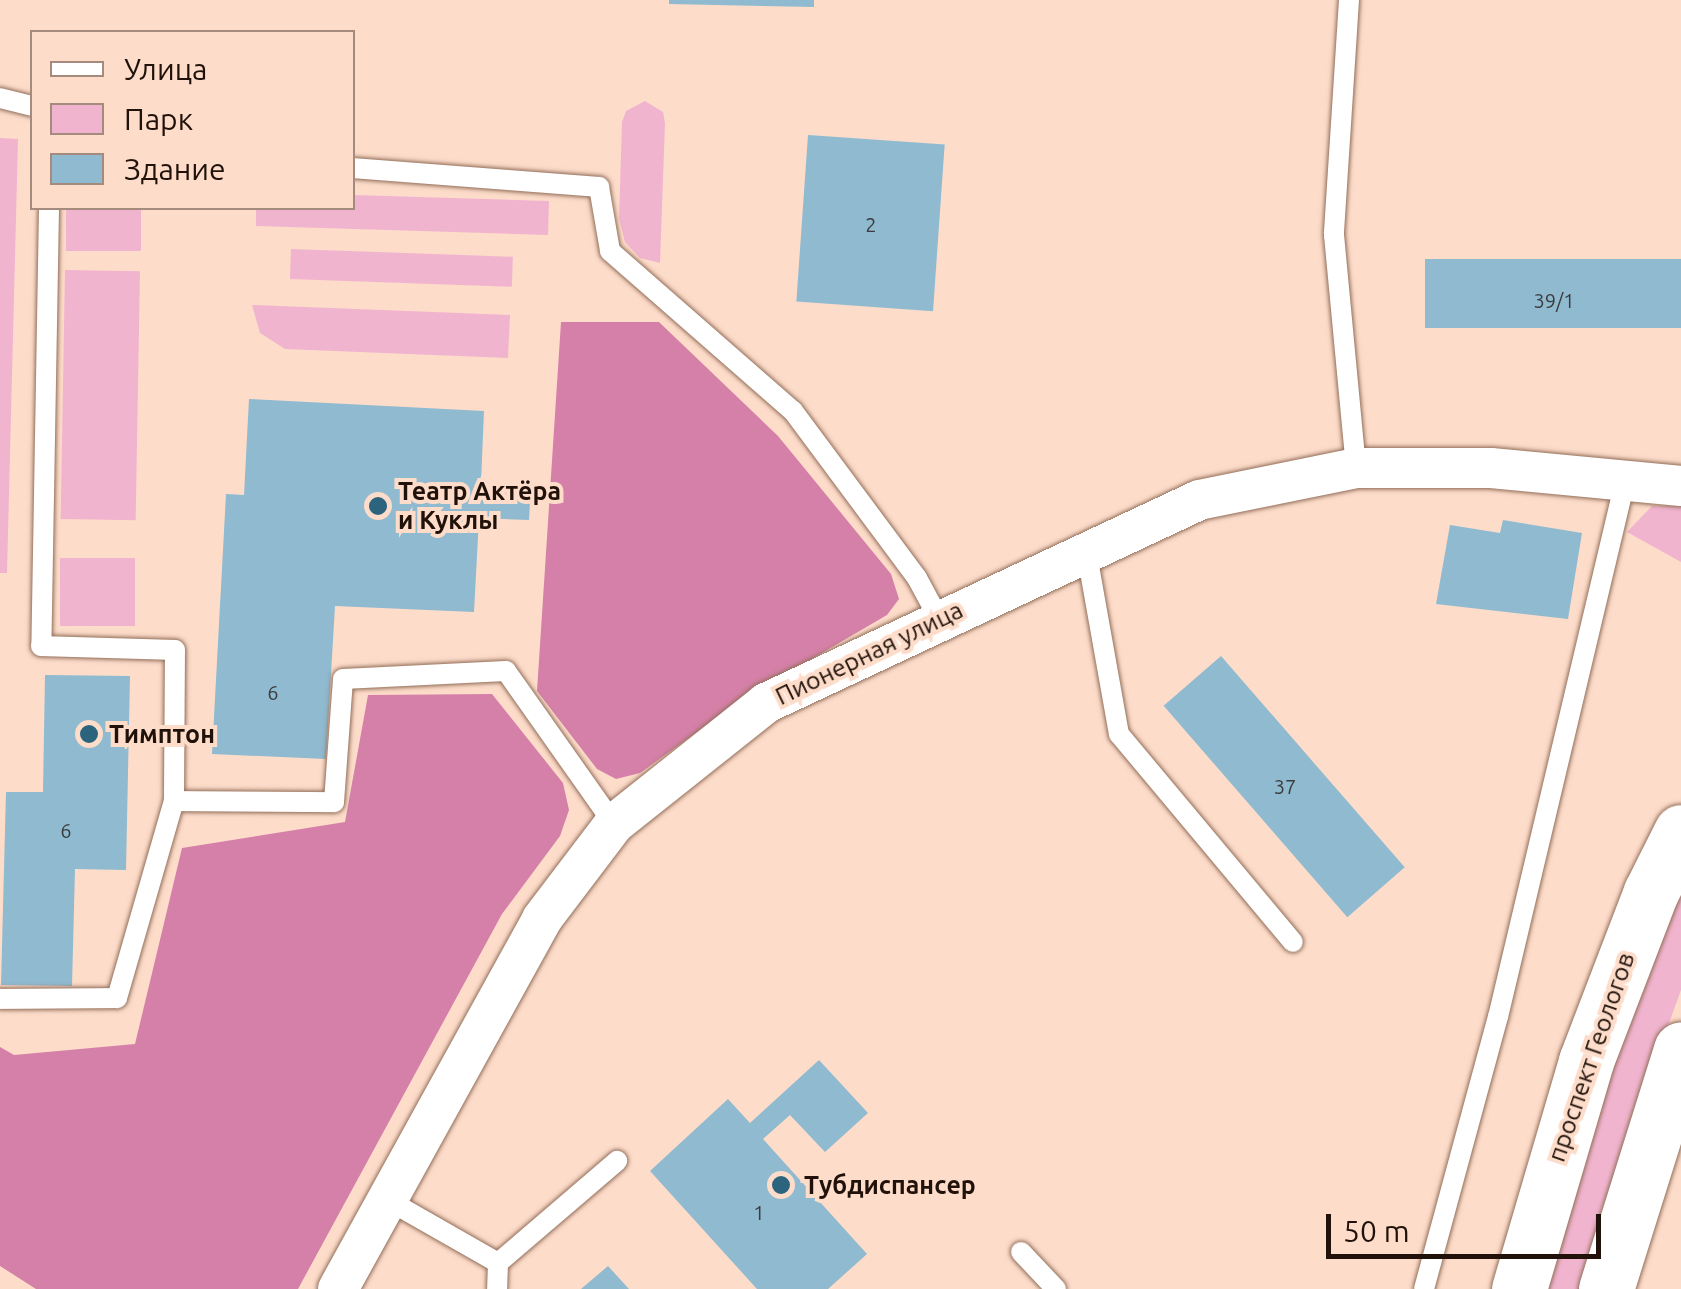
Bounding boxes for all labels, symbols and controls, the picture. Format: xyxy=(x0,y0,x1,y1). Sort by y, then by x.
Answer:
legend xyxy=(30,30,355,210)
text: Улица xyxy=(124,52,208,86)
text: Парк xyxy=(124,102,193,136)
text: Здание xyxy=(124,152,226,186)
house number: 2 xyxy=(865,212,877,236)
house number: 39/1 xyxy=(1533,288,1575,312)
place label: Театр Актёра и Куклы xyxy=(398,477,561,536)
marker: Театр Актёра и Куклы xyxy=(367,495,389,517)
street label: Пионерная улица xyxy=(770,595,968,711)
house number: 6 xyxy=(267,680,279,704)
place label: Тимптон xyxy=(109,719,215,749)
marker: Тимптон xyxy=(78,723,100,745)
house number: 37 xyxy=(1274,774,1296,798)
house number: 6 xyxy=(60,818,72,842)
street label: проспект Геологов xyxy=(1541,948,1641,1166)
place label: Тубдиспансер xyxy=(804,1170,976,1200)
marker: Тубдиспансер xyxy=(768,1172,794,1198)
scale bar xyxy=(1331,1194,1606,1256)
house number: 1 xyxy=(753,1200,765,1224)
text: 50 m xyxy=(1343,1214,1410,1248)

